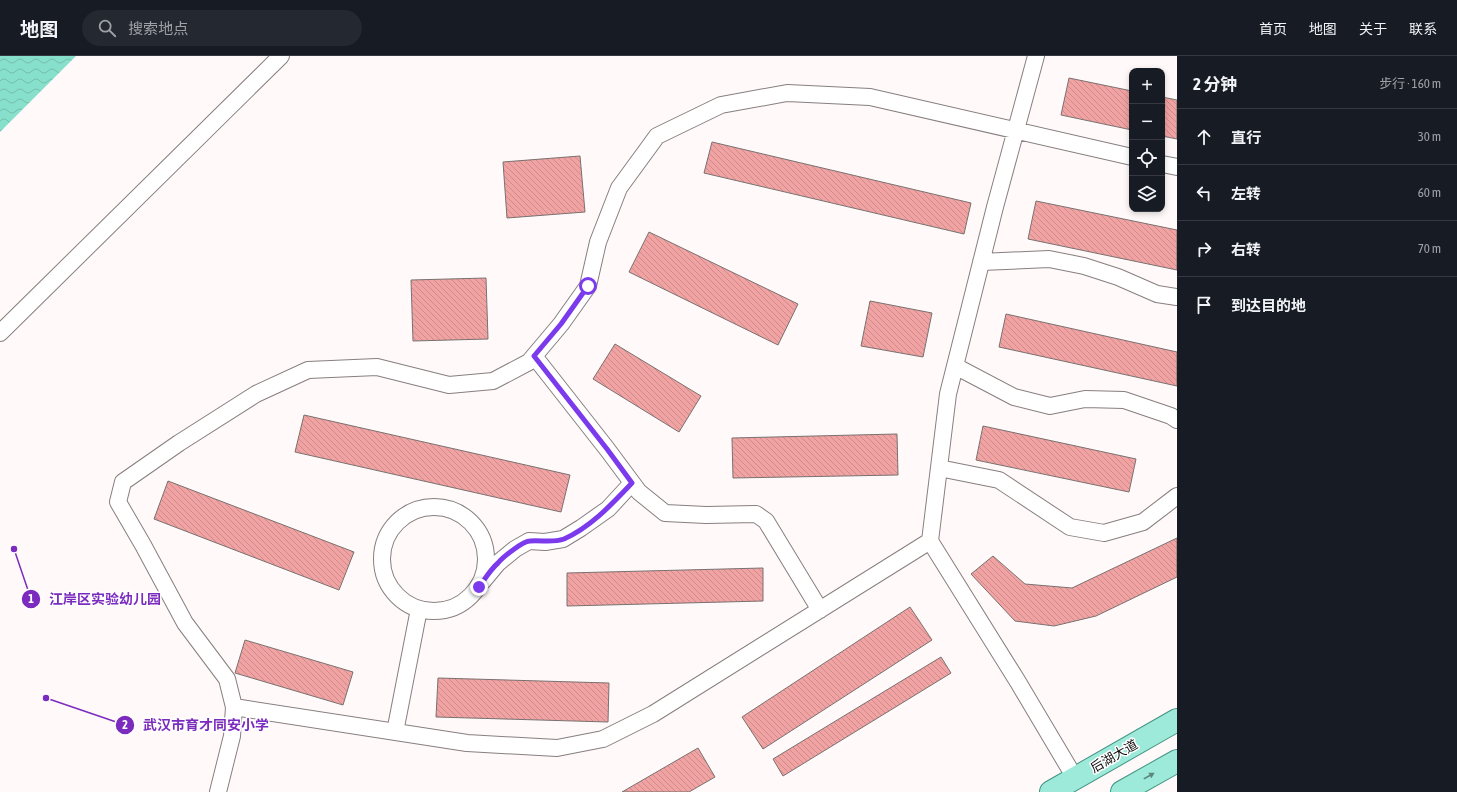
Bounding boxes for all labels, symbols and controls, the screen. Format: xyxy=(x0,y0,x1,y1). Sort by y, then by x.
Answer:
search box xyxy=(82,10,362,46)
icon: search xyxy=(96,17,118,39)
text: 地图 xyxy=(20,18,58,40)
text: 搜索地点 xyxy=(128,20,188,37)
text: 首页 xyxy=(1259,21,1287,37)
text: 地图 xyxy=(1309,21,1337,37)
text: 关于 xyxy=(1359,21,1387,37)
text: 联系 xyxy=(1409,21,1437,37)
map controls xyxy=(1129,68,1165,212)
button: + xyxy=(1129,68,1165,104)
text: 2 分钟 xyxy=(1193,74,1237,94)
text: 步行 · 160 m xyxy=(1379,76,1441,91)
button: − xyxy=(1129,104,1165,140)
icon: ahead xyxy=(1193,126,1215,148)
text: 直行 xyxy=(1231,129,1261,146)
text: 30 m xyxy=(1418,129,1441,144)
button: locate xyxy=(1129,140,1165,176)
button: layers xyxy=(1129,176,1165,212)
icon: left xyxy=(1193,182,1215,204)
text: 左转 xyxy=(1231,185,1261,202)
text: 60 m xyxy=(1418,185,1441,200)
icon: right xyxy=(1193,238,1215,260)
text: 右转 xyxy=(1231,241,1261,258)
text: 70 m xyxy=(1418,241,1441,256)
route start xyxy=(579,277,597,295)
icon: arrive xyxy=(1193,294,1215,316)
text: 到达目的地 xyxy=(1231,297,1306,314)
route end xyxy=(470,578,488,596)
callout: 江岸区实验幼儿园 xyxy=(21,586,169,612)
text: 江岸区实验幼儿园 xyxy=(49,591,161,607)
text: 1 xyxy=(28,592,34,606)
callout: 武汉市育才同安小学 xyxy=(115,712,277,738)
text: 武汉市育才同安小学 xyxy=(143,717,269,733)
text: 2 xyxy=(122,718,128,732)
street label: 后湖大道 xyxy=(1088,737,1140,775)
one-way arrow xyxy=(1143,773,1155,780)

